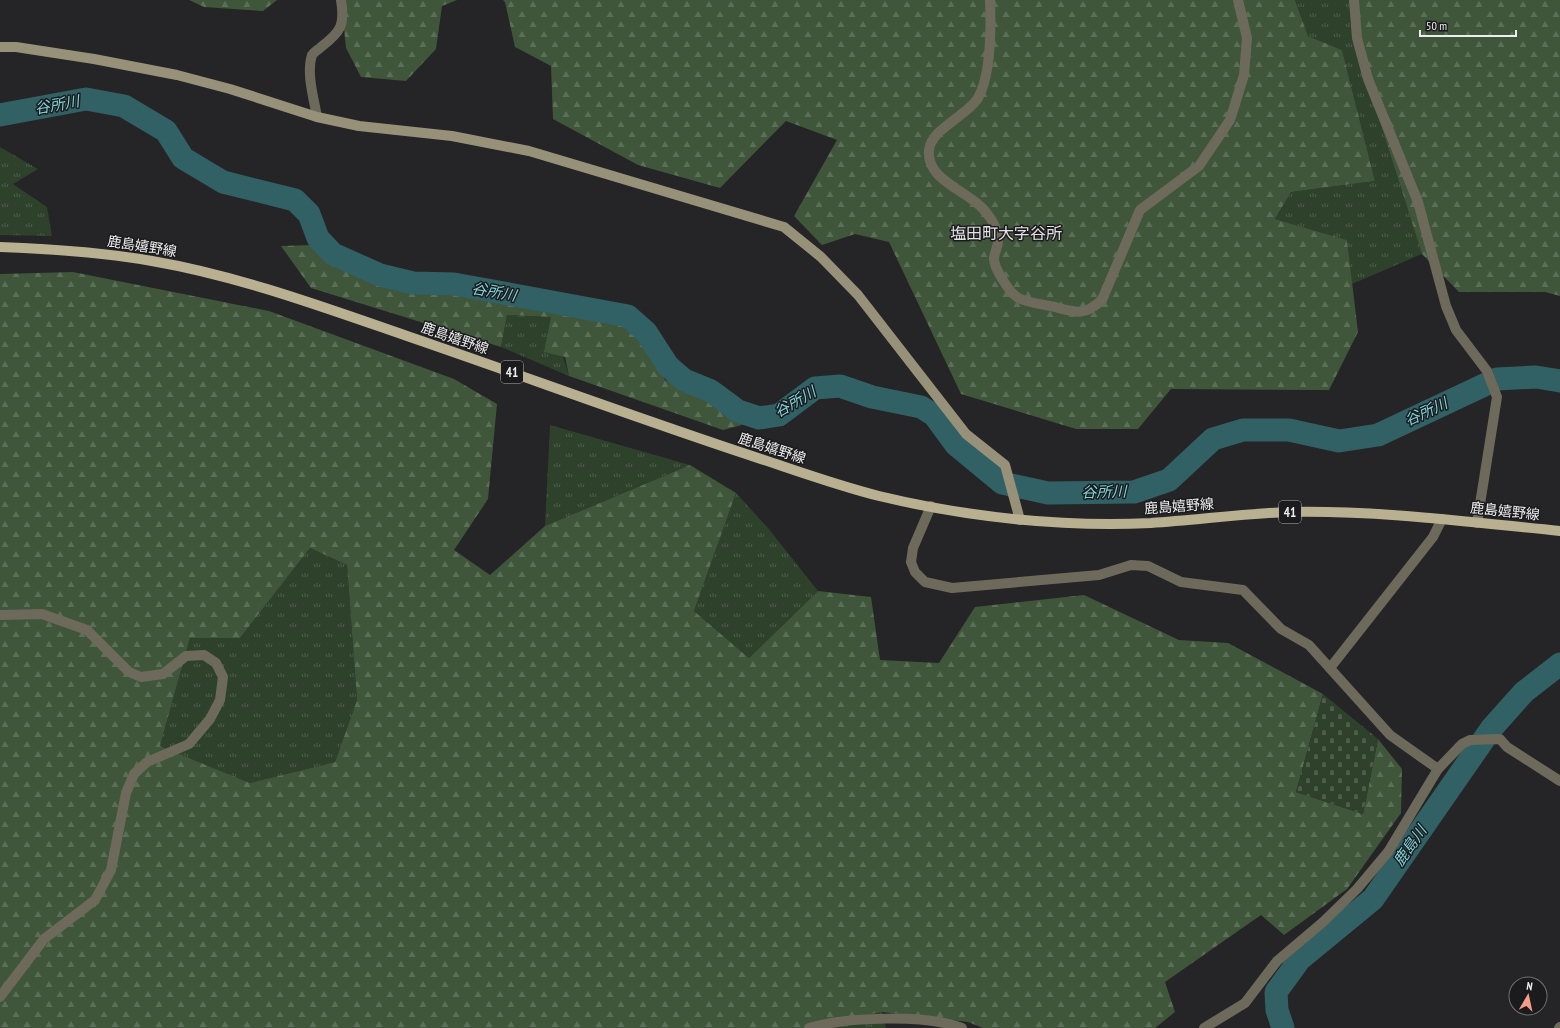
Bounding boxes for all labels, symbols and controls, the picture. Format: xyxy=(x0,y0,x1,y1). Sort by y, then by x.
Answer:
scale bar xyxy=(1420,12,1516,38)
text: 50 m xyxy=(1426,18,1447,33)
water label: 谷所川 xyxy=(33,91,83,118)
district label: 塩田町大字谷所 xyxy=(950,223,1062,243)
street label: 鹿島嬉野線 xyxy=(106,232,178,260)
water label: 谷所川 xyxy=(470,278,520,305)
street label: 鹿島嬉野線 xyxy=(419,318,491,358)
road number: 41 xyxy=(501,361,523,383)
water label: 谷所川 xyxy=(771,381,821,421)
water label: 谷所川 xyxy=(1401,393,1452,430)
street label: 鹿島嬉野線 xyxy=(736,429,808,467)
water label: 谷所川 xyxy=(1081,482,1129,501)
street label: 鹿島嬉野線 xyxy=(1143,495,1215,517)
street label: 鹿島嬉野線 xyxy=(1469,498,1541,524)
road number: 41 xyxy=(1279,501,1301,523)
water label: 鹿島川 xyxy=(1389,820,1431,870)
north arrow xyxy=(1508,976,1548,1016)
text: N xyxy=(1526,979,1534,994)

